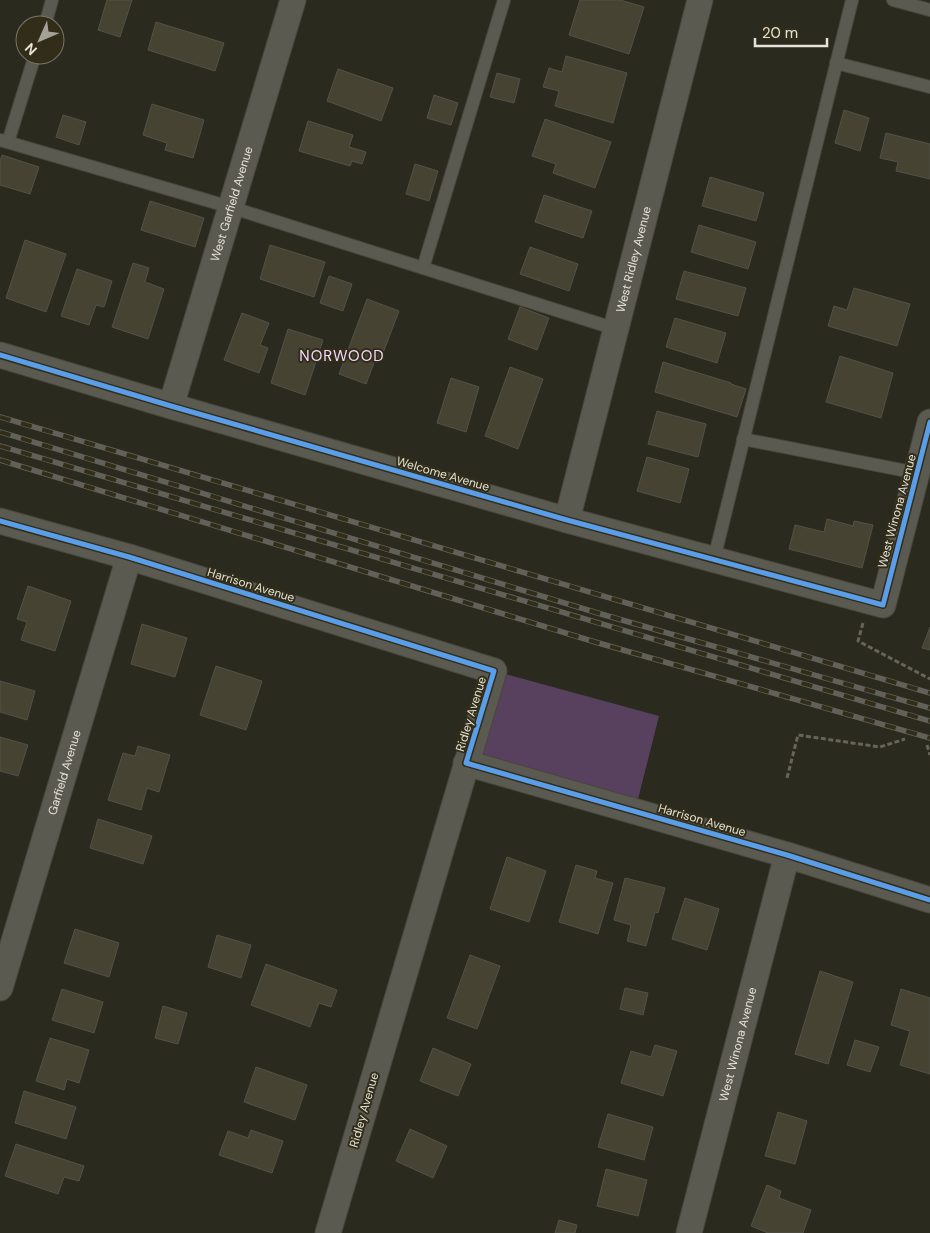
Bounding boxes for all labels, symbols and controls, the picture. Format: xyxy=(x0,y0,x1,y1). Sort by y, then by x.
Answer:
north arrow xyxy=(15,15,65,65)
scale bar xyxy=(755,15,828,47)
text: 20 m xyxy=(762,23,798,43)
text: N xyxy=(21,39,41,59)
street label: West Garfield Avenue xyxy=(207,144,257,263)
street label: West Ridley Avenue xyxy=(612,204,655,314)
district label: NORWOOD xyxy=(299,346,385,366)
street label: West Winona Avenue xyxy=(874,452,920,570)
street label: Welcome Avenue xyxy=(395,453,491,495)
street label: Harrison Avenue xyxy=(205,564,297,606)
street label: Ridley Avenue xyxy=(452,674,490,753)
street label: Garfield Avenue xyxy=(44,728,85,817)
street label: Harrison Avenue xyxy=(656,800,748,840)
street label: West Winona Avenue xyxy=(715,985,760,1103)
street label: Ridley Avenue xyxy=(346,1070,382,1149)

